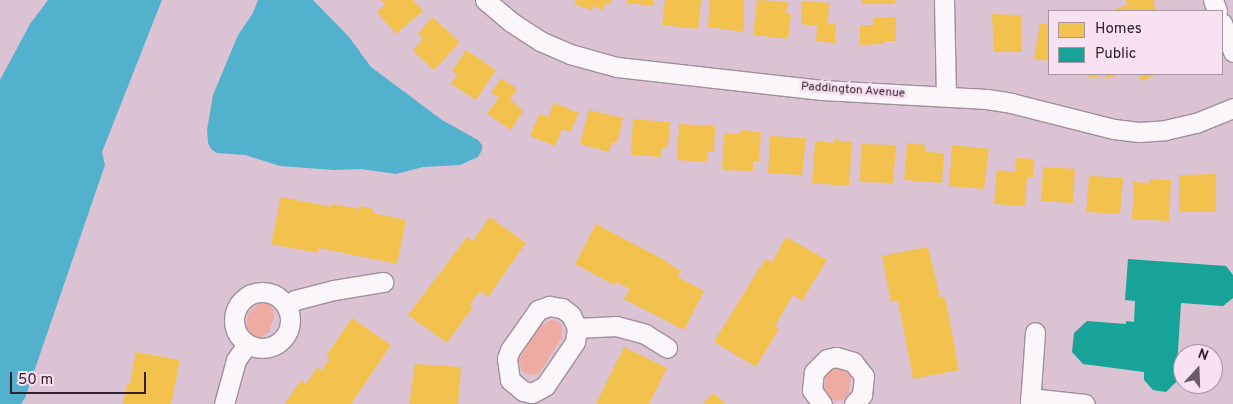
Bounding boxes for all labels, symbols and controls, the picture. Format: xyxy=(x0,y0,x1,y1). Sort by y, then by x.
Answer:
legend xyxy=(1048,10,1223,75)
text: Homes xyxy=(1095,20,1142,39)
text: Public xyxy=(1095,45,1136,64)
street label: Paddington Avenue xyxy=(800,80,906,102)
north arrow xyxy=(1173,344,1223,394)
text: N xyxy=(1195,346,1211,365)
scale bar xyxy=(12,362,149,394)
text: 50 m xyxy=(18,371,53,390)

